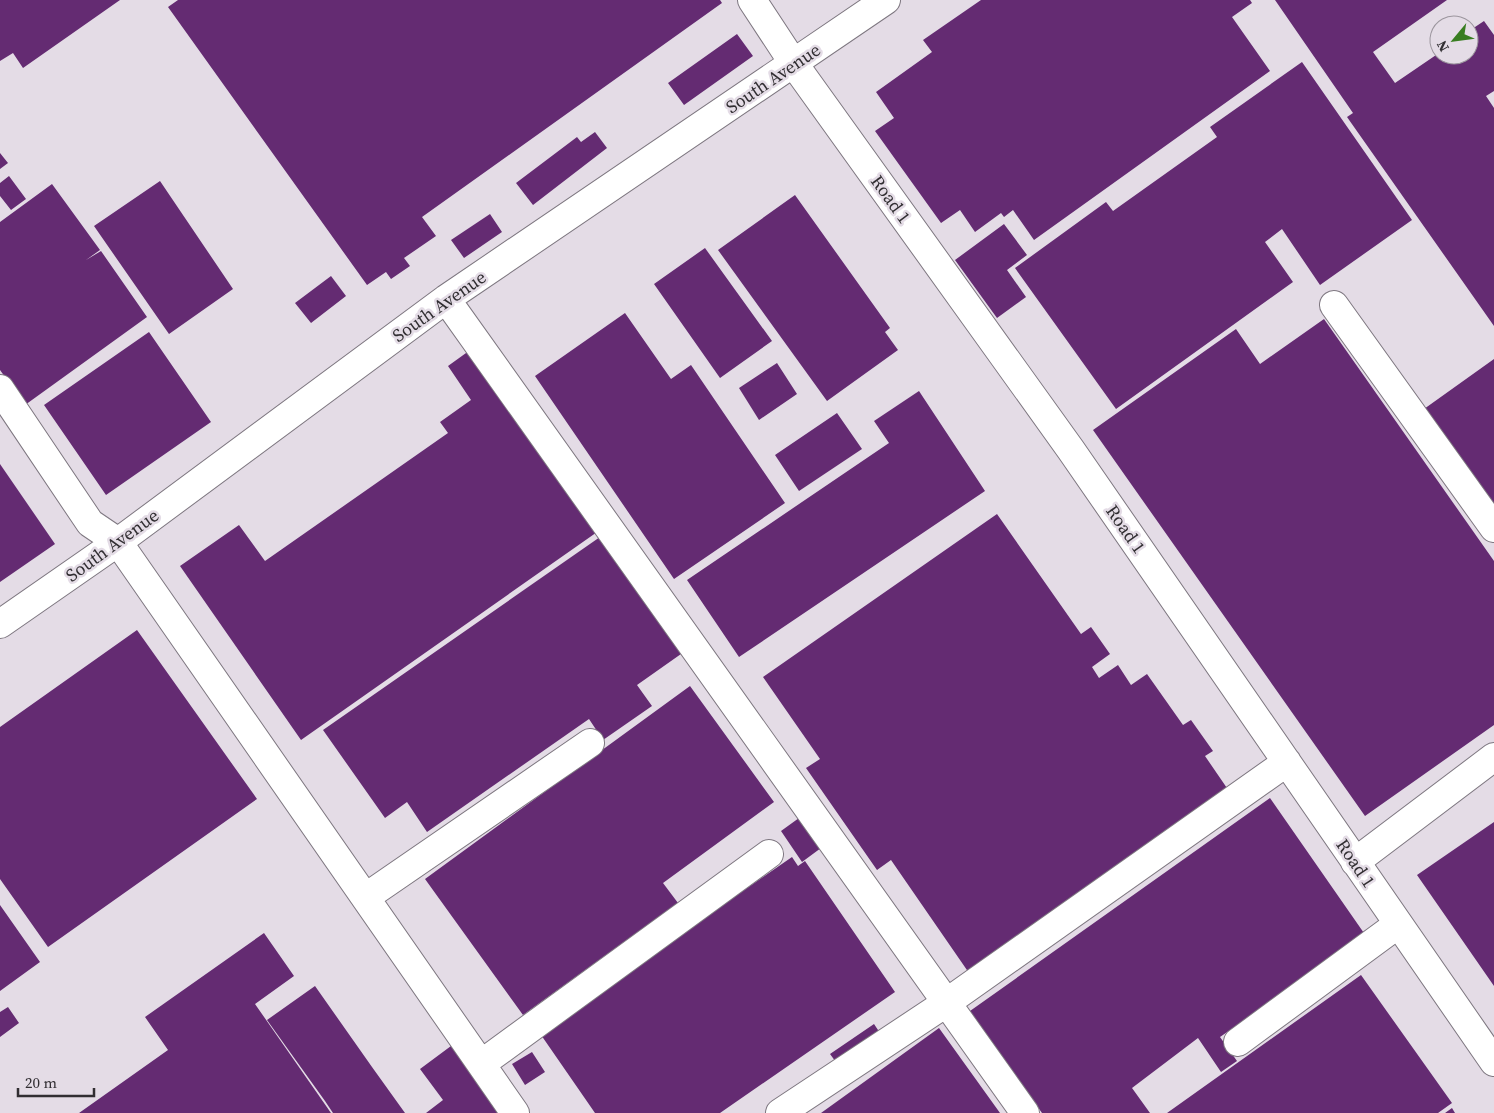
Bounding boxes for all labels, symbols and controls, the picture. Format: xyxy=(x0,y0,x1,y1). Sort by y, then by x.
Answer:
north arrow xyxy=(1429,15,1479,65)
street label: South Avenue xyxy=(721,37,825,119)
text: N xyxy=(1431,37,1454,56)
street label: Road 1 xyxy=(865,170,917,228)
street label: South Avenue xyxy=(387,264,491,348)
street label: Road 1 xyxy=(1100,500,1152,558)
street label: South Avenue xyxy=(60,503,164,587)
street label: Road 1 xyxy=(1331,834,1381,892)
scale bar xyxy=(18,1066,94,1098)
text: 20 m xyxy=(25,1072,57,1093)

